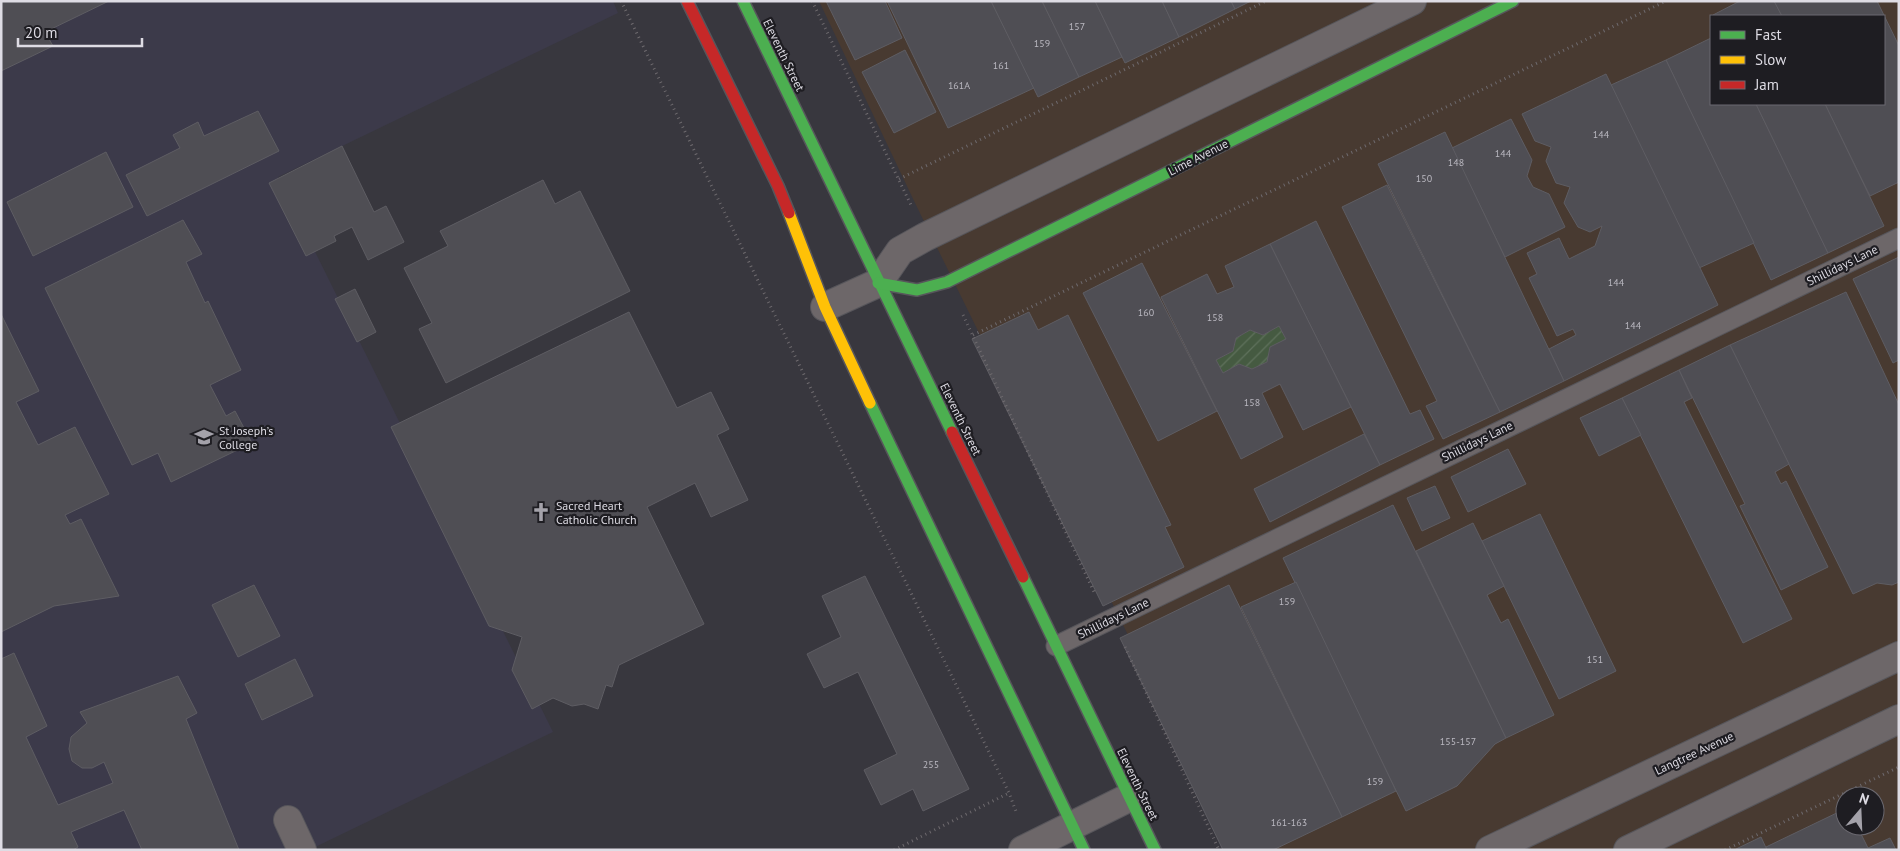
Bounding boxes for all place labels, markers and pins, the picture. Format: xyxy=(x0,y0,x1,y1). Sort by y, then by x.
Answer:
place label: St Joseph’s College xyxy=(219,423,273,452)
school or university icon: St Joseph’s College xyxy=(193,426,215,448)
place label: Sacred Heart Catholic Church xyxy=(556,498,637,527)
church icon: Sacred Heart Catholic Church xyxy=(530,501,552,523)

